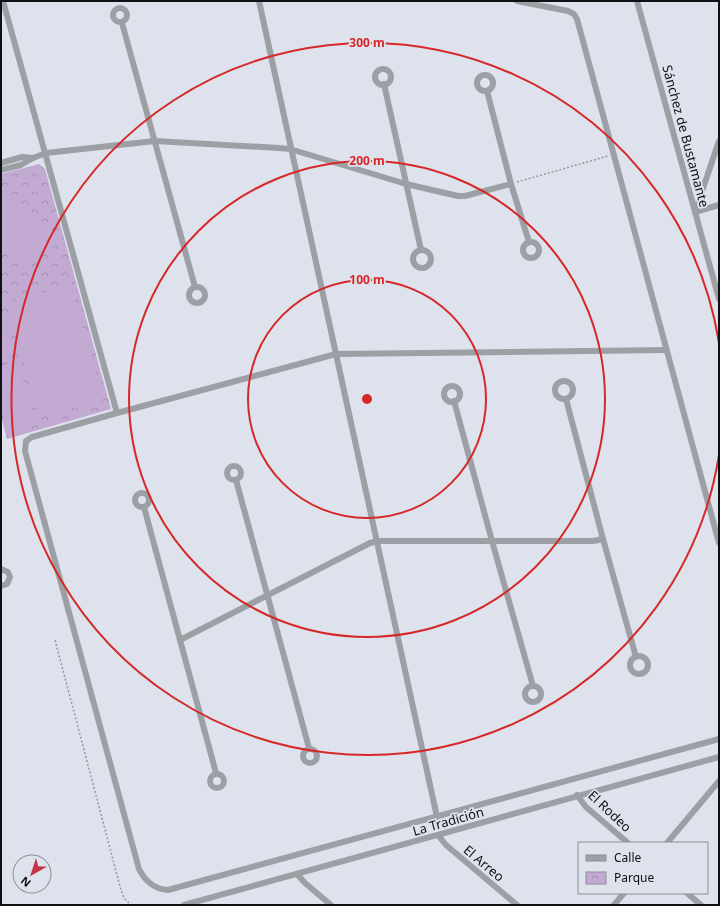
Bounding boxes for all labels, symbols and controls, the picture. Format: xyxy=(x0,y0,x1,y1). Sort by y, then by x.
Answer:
text: 300 m xyxy=(349,34,385,51)
street label: Sánchez de Bustamante xyxy=(658,63,714,209)
text: 200 m xyxy=(349,152,385,169)
text: 100 m xyxy=(349,271,385,288)
centre of rings xyxy=(360,392,374,406)
street label: El Rodeo xyxy=(584,786,636,836)
street label: La Tradición xyxy=(410,802,486,840)
street label: El Arreo xyxy=(460,841,508,885)
legend xyxy=(578,842,708,894)
text: Calle xyxy=(614,849,642,866)
north arrow xyxy=(12,854,52,894)
text: Parque xyxy=(614,869,655,886)
text: N xyxy=(17,874,34,891)

